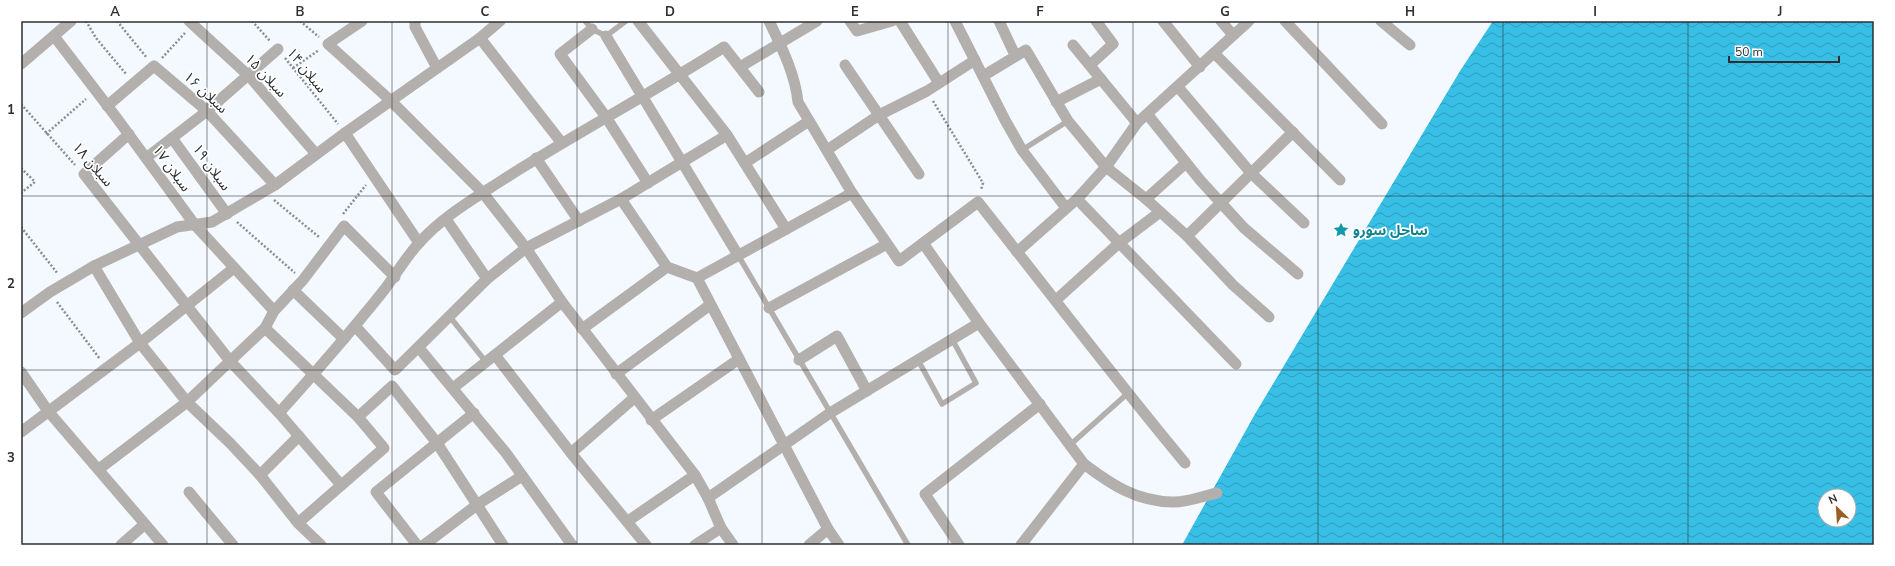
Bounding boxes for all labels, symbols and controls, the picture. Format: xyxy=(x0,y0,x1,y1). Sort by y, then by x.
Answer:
text: A xyxy=(110,3,120,21)
text: B xyxy=(296,3,305,21)
text: C xyxy=(481,3,490,21)
text: D xyxy=(665,3,675,21)
text: E xyxy=(851,3,859,21)
text: F xyxy=(1036,3,1044,21)
text: G xyxy=(1220,3,1230,21)
text: H xyxy=(1405,3,1415,21)
text: I xyxy=(1593,3,1597,21)
text: J xyxy=(1777,3,1782,21)
scale bar xyxy=(1729,38,1839,64)
street label: سبلان ۱۴ xyxy=(282,44,331,97)
text: 50 m xyxy=(1735,44,1763,60)
street label: سبلان ۱۵ xyxy=(240,49,291,101)
street label: سبلان ۱۶ xyxy=(180,67,232,118)
text: 1 xyxy=(7,101,15,119)
street label: سبلان ۱۸ xyxy=(68,138,117,191)
street label: سبلان ۱۹ xyxy=(188,140,235,194)
street label: سبلان ۱۷ xyxy=(148,141,195,195)
place icon: ساحل سورو xyxy=(1332,221,1350,239)
place label: ساحل سورو xyxy=(1353,221,1428,240)
text: 2 xyxy=(7,275,15,293)
text: 3 xyxy=(7,449,15,467)
north arrow xyxy=(1817,488,1857,528)
text: N xyxy=(1826,491,1840,508)

